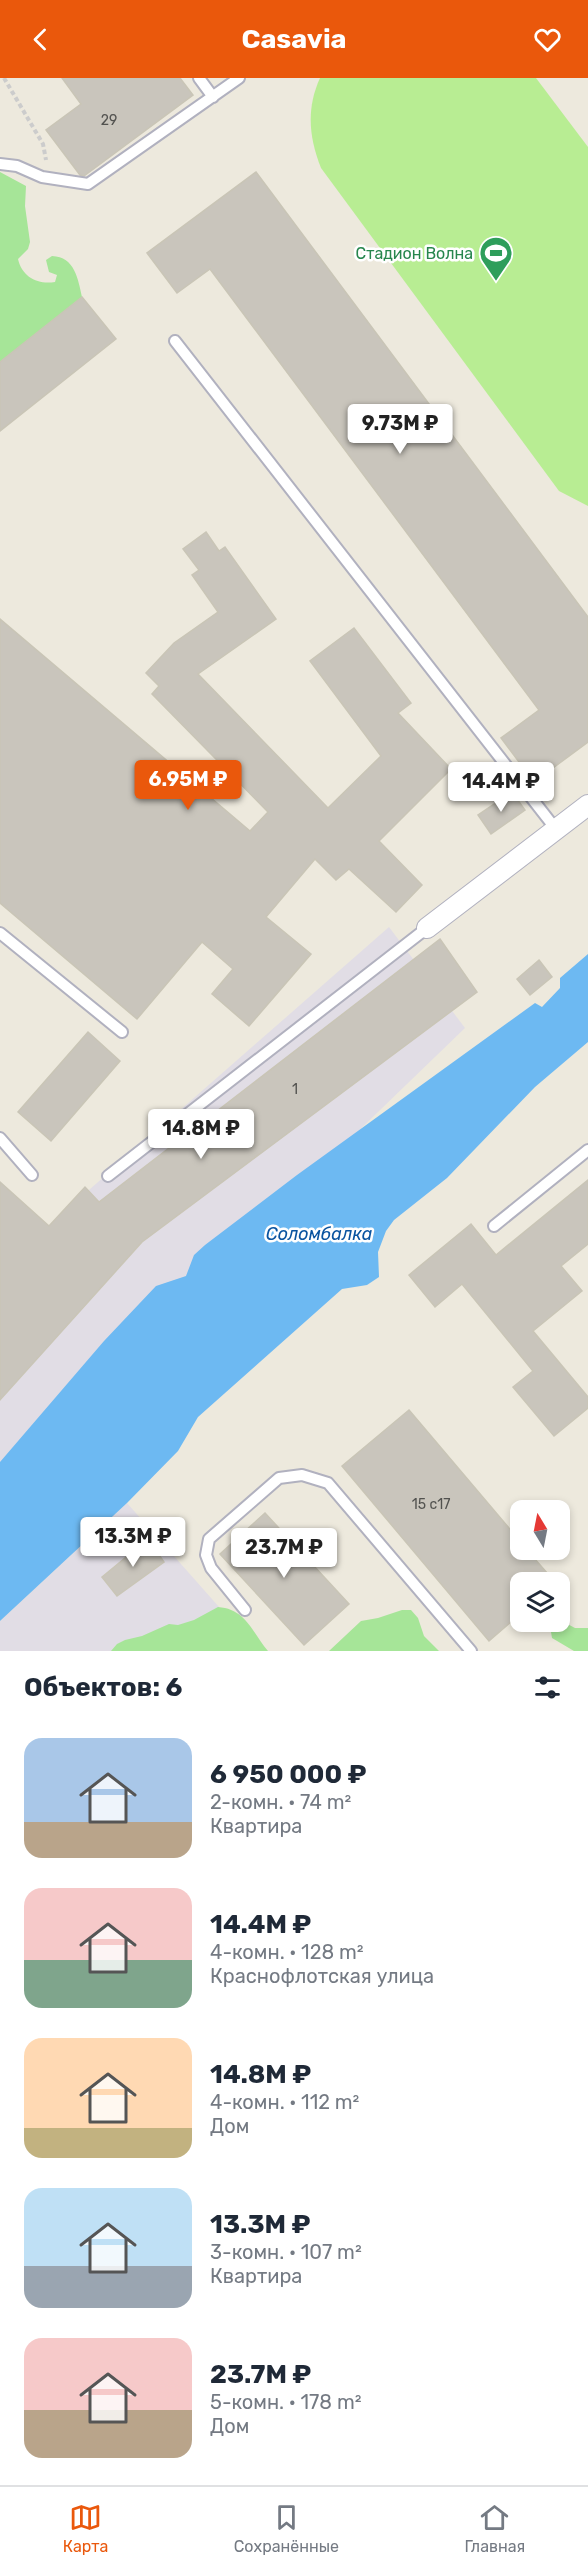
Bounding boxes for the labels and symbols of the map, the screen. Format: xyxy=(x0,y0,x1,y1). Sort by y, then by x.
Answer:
house number: 29 xyxy=(101,112,117,129)
sports icon: Стадион Волна xyxy=(478,235,514,282)
place label: Стадион Волна xyxy=(356,244,473,263)
pin: 9.73M ₽ xyxy=(345,404,455,455)
pin: 6.95M ₽ xyxy=(133,760,243,811)
pin: 14.4M ₽ xyxy=(446,762,556,813)
house number: 1 xyxy=(292,1081,298,1098)
pin: 14.8M ₽ xyxy=(146,1109,256,1160)
water label: Соломбалка xyxy=(266,1223,373,1245)
house number: 15 с17 xyxy=(412,1496,450,1513)
north arrow xyxy=(510,1500,570,1560)
pin: 13.3M ₽ xyxy=(78,1517,188,1568)
pin: 23.7M ₽ xyxy=(229,1528,339,1579)

